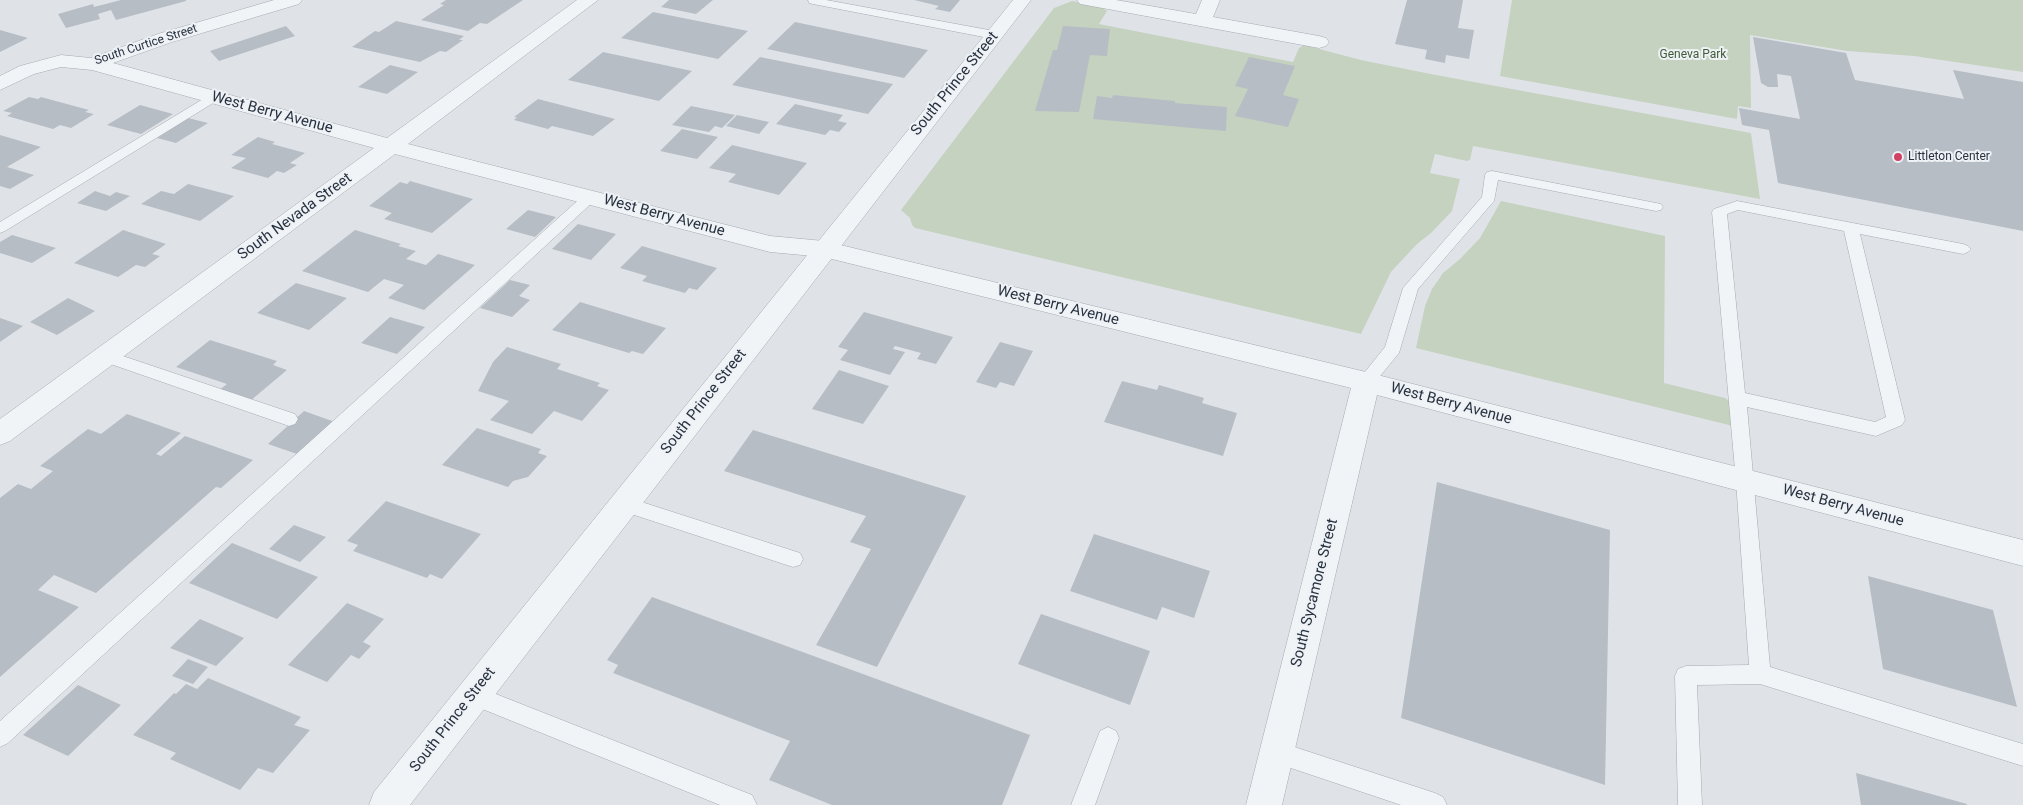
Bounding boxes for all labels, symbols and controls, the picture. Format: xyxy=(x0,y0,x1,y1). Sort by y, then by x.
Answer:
street label: South Curtice Street xyxy=(93,22,199,68)
street label: South Prince Street xyxy=(908,29,1002,139)
park label: Geneva Park xyxy=(1660,48,1726,62)
street label: West Berry Avenue xyxy=(209,88,335,138)
place label: Littleton Center xyxy=(1908,150,1990,164)
marker: Littleton Center xyxy=(1892,151,1904,163)
street label: South Nevada Street xyxy=(235,170,355,264)
street label: West Berry Avenue xyxy=(601,191,727,241)
street label: West Berry Avenue xyxy=(995,282,1121,330)
street label: South Prince Street xyxy=(657,346,751,458)
street label: West Berry Avenue xyxy=(1388,379,1514,429)
street label: West Berry Avenue xyxy=(1780,481,1906,531)
street label: South Sycamore Street xyxy=(1288,517,1342,669)
street label: South Prince Street xyxy=(406,664,500,776)

